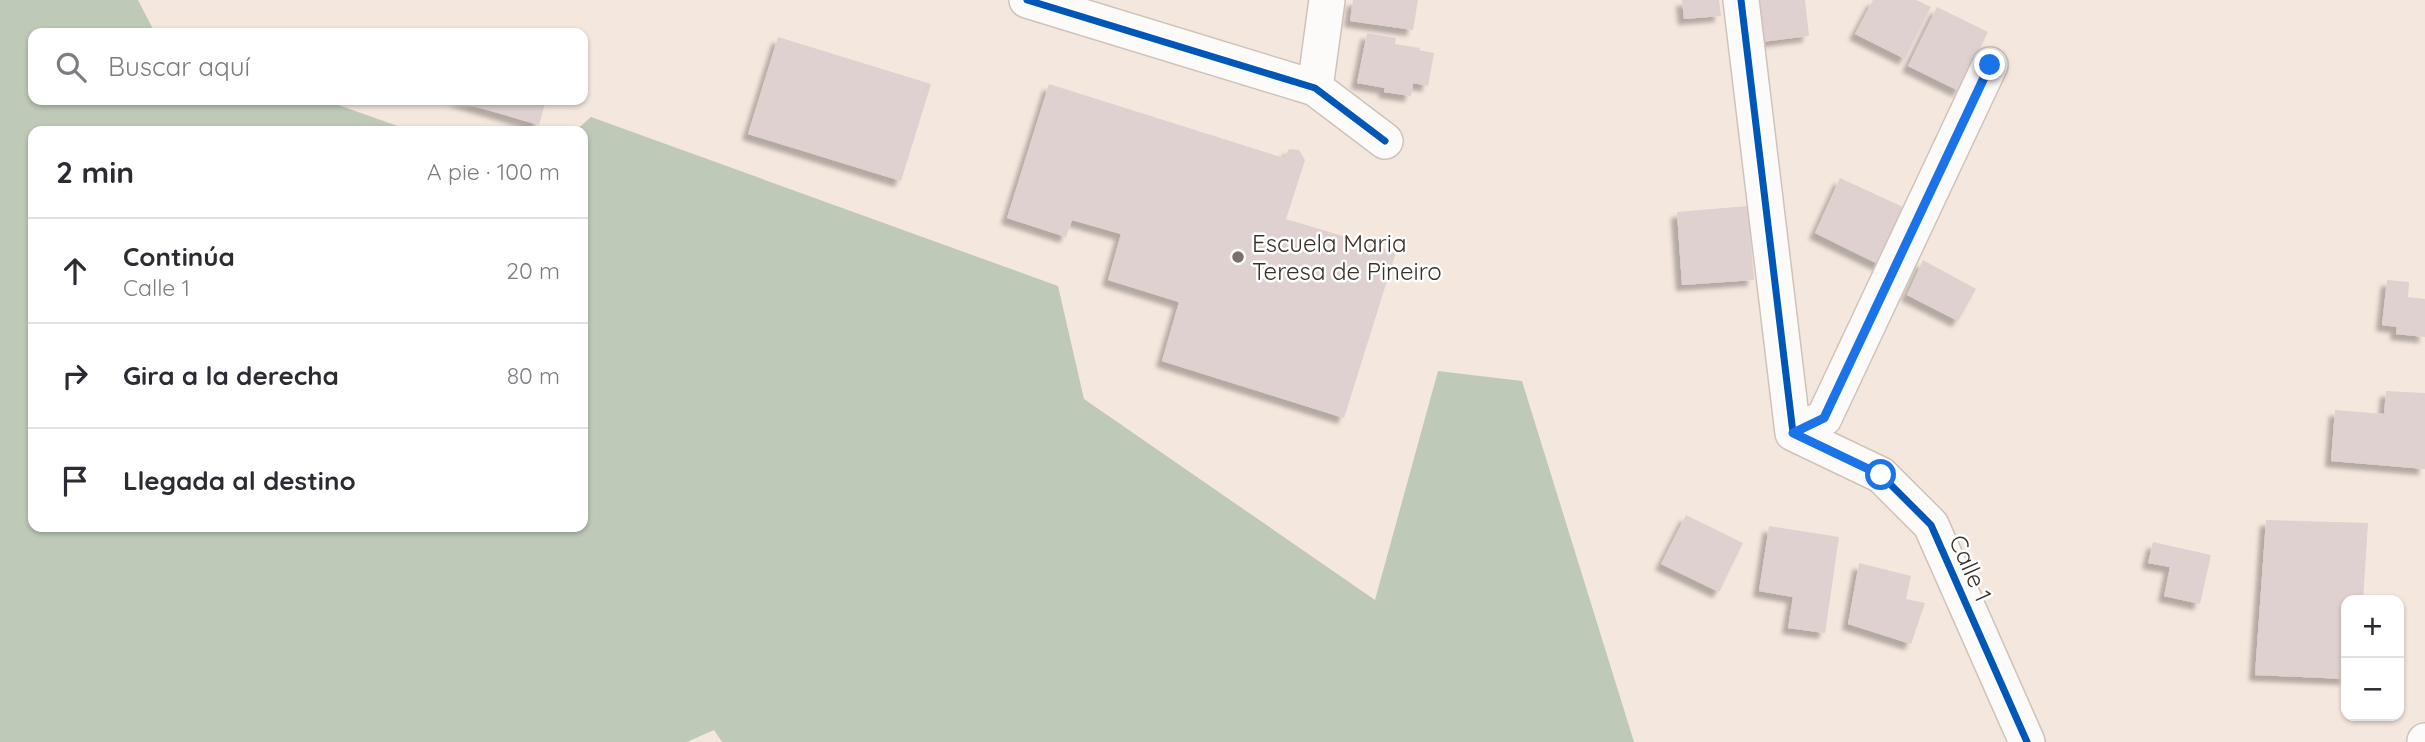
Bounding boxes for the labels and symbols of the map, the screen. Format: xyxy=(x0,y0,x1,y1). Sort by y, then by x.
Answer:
route end xyxy=(1974,49,2005,80)
place label: Escuela Maria Teresa de Pineiro xyxy=(1252,228,1442,286)
marker: Escuela Maria Teresa de Pineiro xyxy=(1230,249,1246,265)
route start xyxy=(1865,459,1896,490)
street label: Calle 1 xyxy=(1943,530,1999,606)

